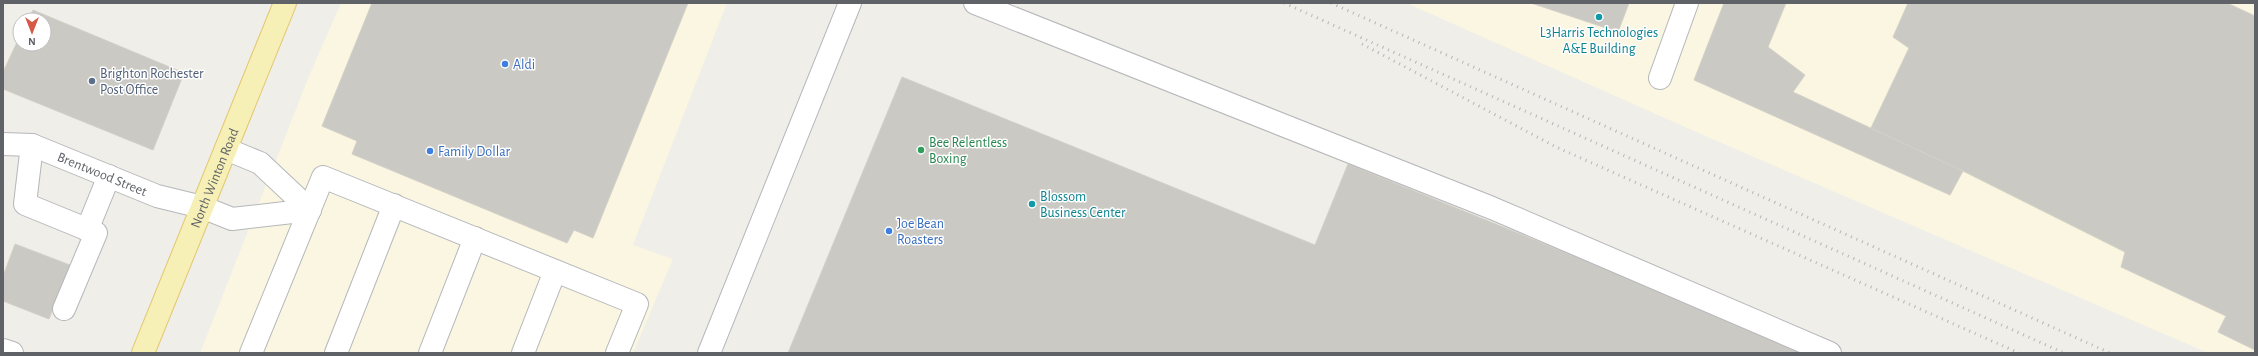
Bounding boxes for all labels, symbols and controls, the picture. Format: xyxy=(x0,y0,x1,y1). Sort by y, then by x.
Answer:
north arrow xyxy=(12,12,52,52)
marker: L3Harris Technologies A&E Building xyxy=(1594,12,1604,22)
place label: L3Harris Technologies A&E Building xyxy=(1540,26,1658,56)
text: N xyxy=(28,36,36,47)
place label: Aldi xyxy=(513,58,535,72)
marker: Aldi xyxy=(500,59,510,69)
place label: Brighton Rochester Post Office xyxy=(100,67,204,97)
marker: Brighton Rochester Post Office xyxy=(87,76,97,86)
street label: North Winton Road xyxy=(189,126,241,230)
place label: Bee Relentless Boxing xyxy=(929,136,1007,166)
place label: Family Dollar xyxy=(438,145,510,159)
marker: Bee Relentless Boxing xyxy=(916,145,926,155)
marker: Family Dollar xyxy=(425,146,435,156)
street label: Brentwood Street xyxy=(55,150,149,199)
place label: Blossom Business Center xyxy=(1040,190,1126,220)
marker: Blossom Business Center xyxy=(1027,199,1037,209)
place label: Joe Bean Roasters xyxy=(897,217,944,247)
marker: Joe Bean Roasters xyxy=(884,226,894,236)

